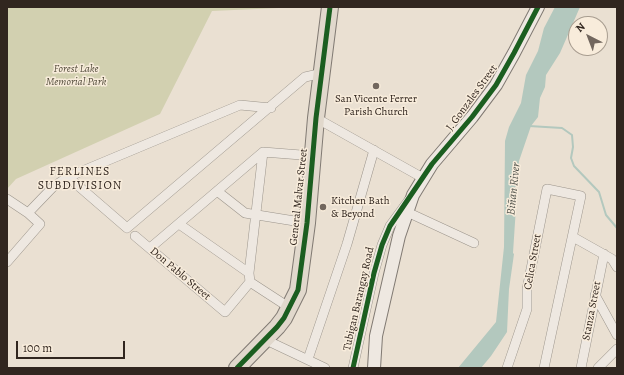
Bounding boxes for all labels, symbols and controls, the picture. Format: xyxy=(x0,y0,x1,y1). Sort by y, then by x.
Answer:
north arrow xyxy=(568,16,608,56)
text: N xyxy=(572,19,588,36)
park label: Forest Lake Memorial Park xyxy=(46,62,106,88)
street label: J. Gonzales Street xyxy=(444,62,500,134)
marker: San Vicente Ferrer Parish Church xyxy=(371,81,381,91)
place label: San Vicente Ferrer Parish Church xyxy=(335,92,417,118)
street label: General Malvar Street xyxy=(287,148,311,246)
water label: Biñan River xyxy=(504,162,524,216)
district label: FERLINES SUBDIVISION xyxy=(38,165,122,193)
place label: Kitchen Bath & Beyond xyxy=(331,194,390,220)
marker: Kitchen Bath & Beyond xyxy=(318,202,328,212)
street label: Celica Street xyxy=(522,233,544,291)
street label: Don Pablo Street xyxy=(147,245,213,303)
street label: Tubigan Barangay Road xyxy=(341,246,377,352)
street label: Stanza Street xyxy=(580,280,604,342)
scale bar xyxy=(18,333,127,359)
text: 100 m xyxy=(23,340,52,356)

